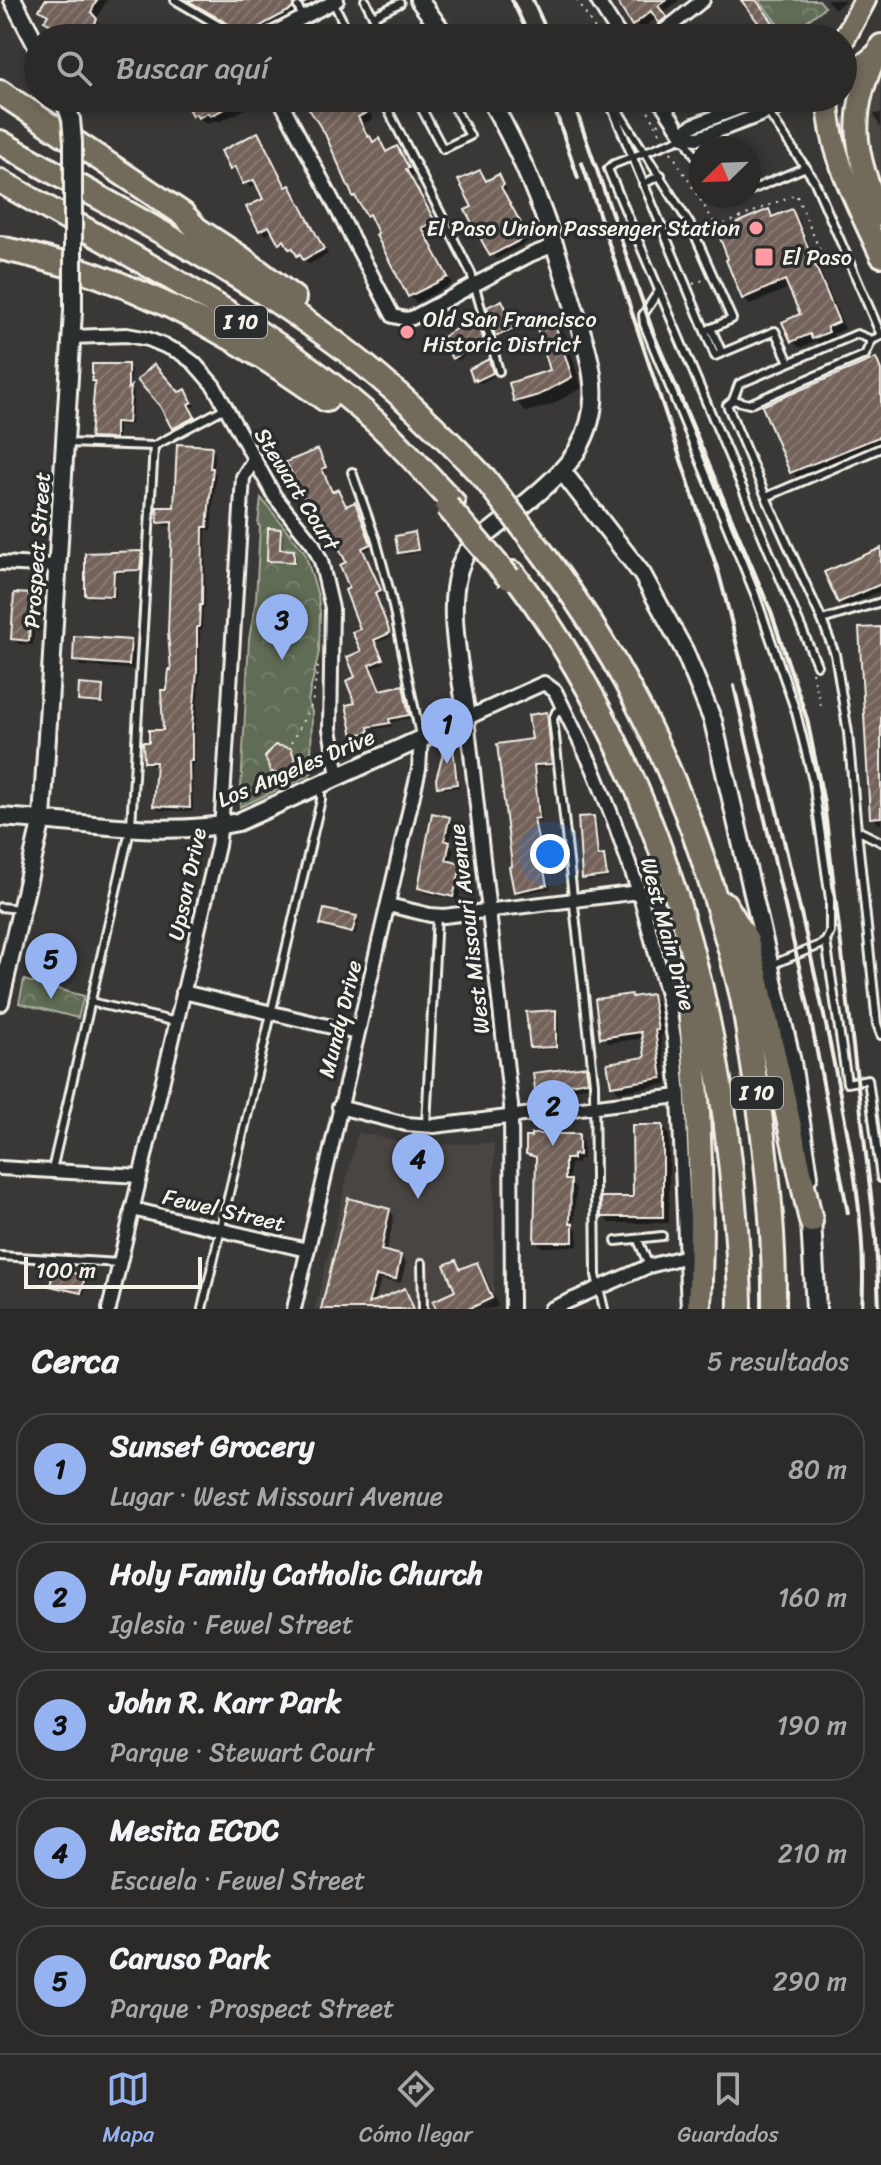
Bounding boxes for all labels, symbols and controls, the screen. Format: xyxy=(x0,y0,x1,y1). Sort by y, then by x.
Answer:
search box xyxy=(24,24,857,112)
text: Buscar aquí xyxy=(116,41,269,95)
icon: search xyxy=(52,46,96,90)
north arrow xyxy=(689,136,761,208)
place label: El Paso Union Passenger Station xyxy=(427,209,740,248)
marker: El Paso Union Passenger Station xyxy=(747,219,765,237)
place label: El Paso xyxy=(782,238,852,277)
marker: El Paso xyxy=(753,246,775,268)
place label: Old San Francisco Historic District xyxy=(423,300,597,364)
road number: I 10 xyxy=(215,306,267,338)
marker: Old San Francisco Historic District xyxy=(398,323,416,341)
street label: Stewart Court xyxy=(243,419,351,560)
street label: Prospect Street xyxy=(12,470,62,630)
pin: 3 xyxy=(256,594,308,660)
pin: 1 xyxy=(421,698,473,764)
street label: Los Angeles Drive xyxy=(211,717,381,819)
street label: West Missouri Avenue xyxy=(437,822,501,1036)
street label: Upson Drive xyxy=(156,824,218,944)
your location xyxy=(530,834,570,874)
street label: West Main Drive xyxy=(629,853,707,1015)
pin: 5 xyxy=(25,933,77,999)
street label: Mundy Drive xyxy=(307,956,373,1082)
road number: I 10 xyxy=(731,1077,783,1109)
pin: 2 xyxy=(527,1080,579,1146)
pin: 4 xyxy=(392,1133,444,1199)
street label: Fewel Street xyxy=(159,1177,290,1243)
text: 100 m xyxy=(36,1251,96,1290)
scale bar xyxy=(24,1253,202,1289)
text: Cerca xyxy=(32,1331,119,1391)
text: 5 resultados xyxy=(707,1338,849,1384)
text: Sunset Grocery xyxy=(110,1419,314,1473)
text: 1 xyxy=(54,1446,66,1492)
text: 80 m xyxy=(788,1446,847,1492)
text: Lugar · West Missouri Avenue xyxy=(110,1473,443,1519)
text: Holy Family Catholic Church xyxy=(110,1547,483,1601)
text: 2 xyxy=(52,1574,68,1620)
text: 160 m xyxy=(778,1574,847,1620)
text: Iglesia · Fewel Street xyxy=(110,1601,353,1647)
text: John R. Karr Park xyxy=(110,1675,341,1729)
text: 3 xyxy=(53,1702,67,1748)
text: 190 m xyxy=(777,1702,847,1748)
text: Parque · Stewart Court xyxy=(110,1729,374,1775)
text: Mesita ECDC xyxy=(110,1803,279,1857)
text: 4 xyxy=(52,1830,68,1876)
text: 210 m xyxy=(778,1830,847,1876)
text: Escuela · Fewel Street xyxy=(110,1857,365,1903)
text: Caruso Park xyxy=(110,1931,270,1985)
text: 5 xyxy=(52,1958,68,2004)
text: 290 m xyxy=(773,1958,847,2004)
text: Parque · Prospect Street xyxy=(110,1985,394,2031)
tab: Mapa xyxy=(102,2067,154,2154)
tab: Cómo llegar xyxy=(359,2067,473,2154)
tab: Guardados xyxy=(677,2067,779,2154)

